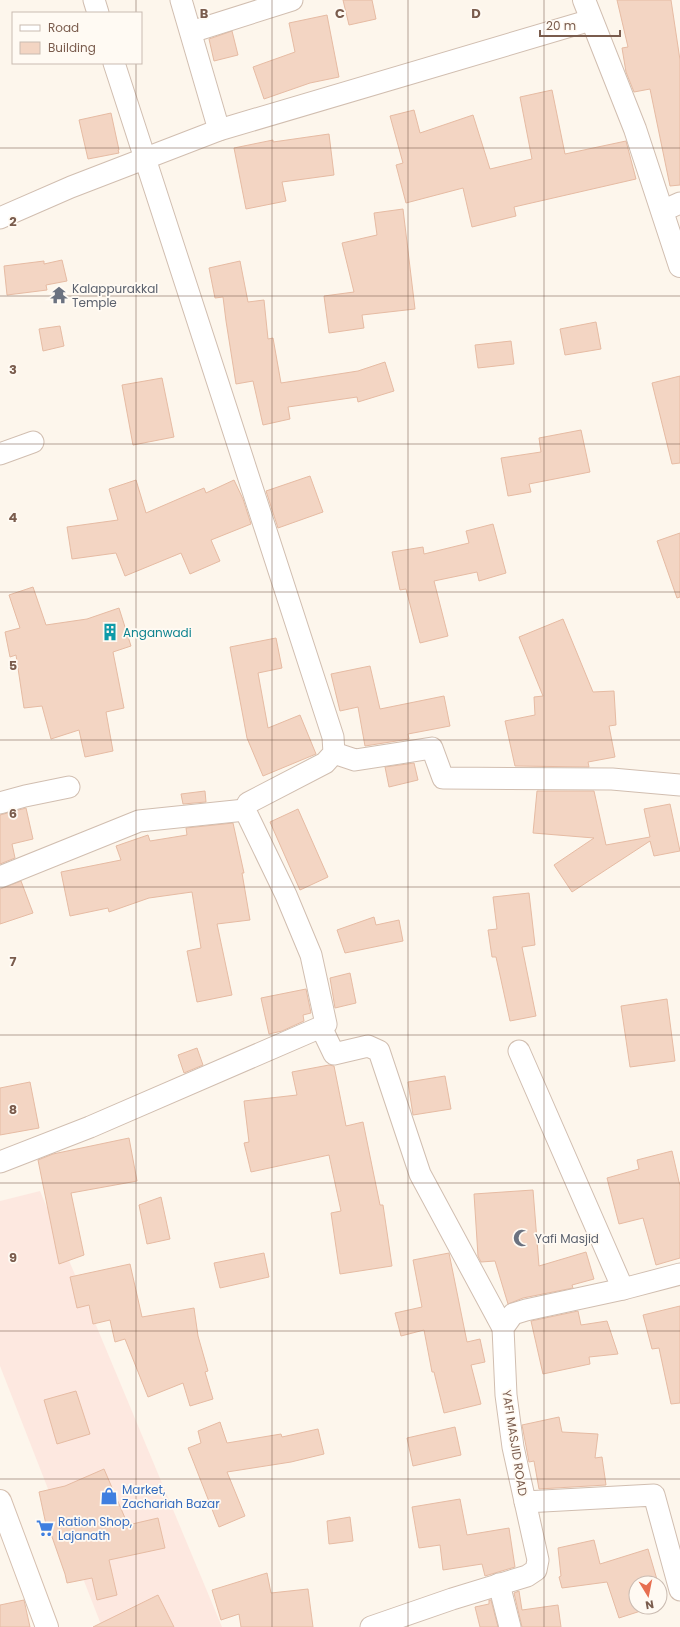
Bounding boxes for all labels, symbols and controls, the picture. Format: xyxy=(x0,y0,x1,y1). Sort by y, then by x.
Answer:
text: B xyxy=(200,4,209,23)
text: C xyxy=(335,4,345,23)
text: D xyxy=(471,4,481,23)
legend xyxy=(12,12,142,64)
scale bar xyxy=(540,12,620,38)
text: 20 m xyxy=(546,17,576,34)
text: Road xyxy=(48,19,79,36)
text: Building xyxy=(48,39,96,56)
text: 2 xyxy=(9,212,17,231)
place label: Kalappurakkal Temple xyxy=(72,280,158,311)
temple icon: Kalappurakkal Temple xyxy=(49,285,69,305)
text: 3 xyxy=(9,360,17,379)
text: 4 xyxy=(9,508,18,527)
building icon: Anganwadi xyxy=(100,622,120,642)
place label: Anganwadi xyxy=(123,624,192,641)
text: 5 xyxy=(9,656,17,675)
text: 6 xyxy=(9,804,17,823)
text: 7 xyxy=(10,952,17,971)
text: 8 xyxy=(9,1100,17,1119)
mosque icon: Yafi Masjid xyxy=(512,1228,532,1248)
place label: Yafi Masjid xyxy=(535,1230,599,1247)
text: 9 xyxy=(9,1248,17,1267)
street label: YAFI MASJID ROAD xyxy=(498,1389,532,1497)
place label: Market, Zachariah Bazar xyxy=(122,1481,220,1512)
shop icon: Market, Zachariah Bazar xyxy=(99,1486,119,1506)
place label: Ration Shop, Lajanath xyxy=(58,1513,133,1544)
supermarket icon: Ration Shop, Lajanath xyxy=(35,1518,55,1538)
north arrow xyxy=(628,1575,668,1615)
text: N xyxy=(644,1596,655,1613)

